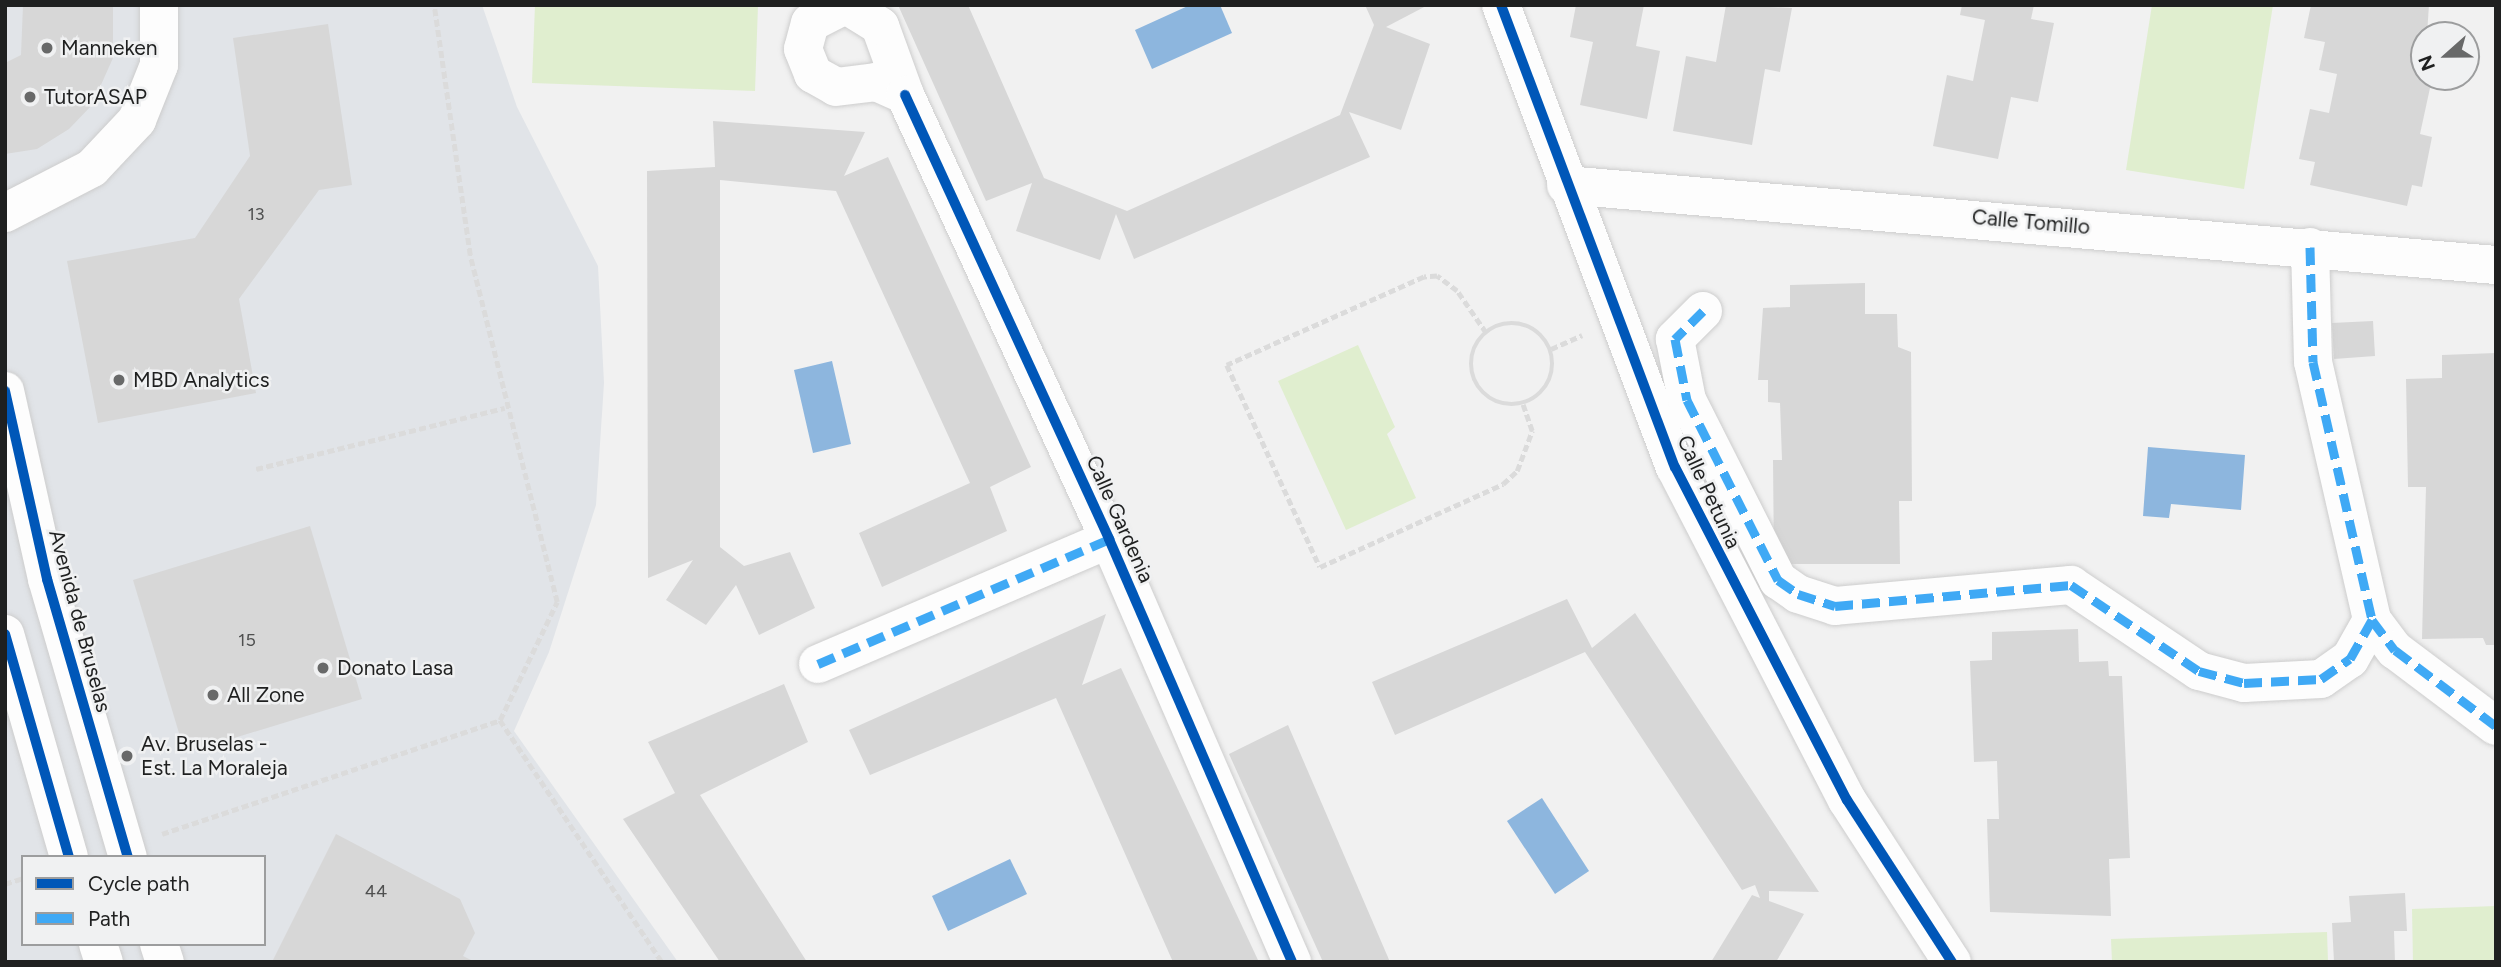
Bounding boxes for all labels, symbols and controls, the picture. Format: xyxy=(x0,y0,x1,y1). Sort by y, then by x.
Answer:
north arrow xyxy=(2410,21,2480,91)
place label: Manneken xyxy=(61,35,158,61)
marker: Manneken xyxy=(39,40,55,56)
text: N xyxy=(2413,52,2440,74)
place label: TutorASAP xyxy=(44,84,147,110)
marker: TutorASAP xyxy=(22,89,38,105)
house number: 13 xyxy=(247,203,265,225)
street label: Calle Tomillo xyxy=(1971,204,2091,240)
place label: MBD Analytics xyxy=(133,367,269,393)
marker: MBD Analytics xyxy=(111,372,127,388)
street label: Calle Petunia xyxy=(1672,431,1746,553)
street label: Calle Gardenia xyxy=(1081,451,1159,587)
street label: Avenida de Bruselas xyxy=(44,527,116,715)
house number: 15 xyxy=(238,629,256,651)
place label: Donato Lasa xyxy=(337,655,453,681)
marker: Donato Lasa xyxy=(315,660,331,676)
place label: All Zone xyxy=(227,682,304,708)
marker: All Zone xyxy=(205,687,221,703)
place label: Av. Bruselas - Est. La Moraleja xyxy=(141,731,288,781)
marker: Av. Bruselas - Est. La Moraleja xyxy=(119,748,135,764)
legend xyxy=(21,855,266,946)
text: Cycle path xyxy=(88,871,189,896)
house number: 44 xyxy=(365,880,387,902)
text: Path xyxy=(88,906,130,931)

